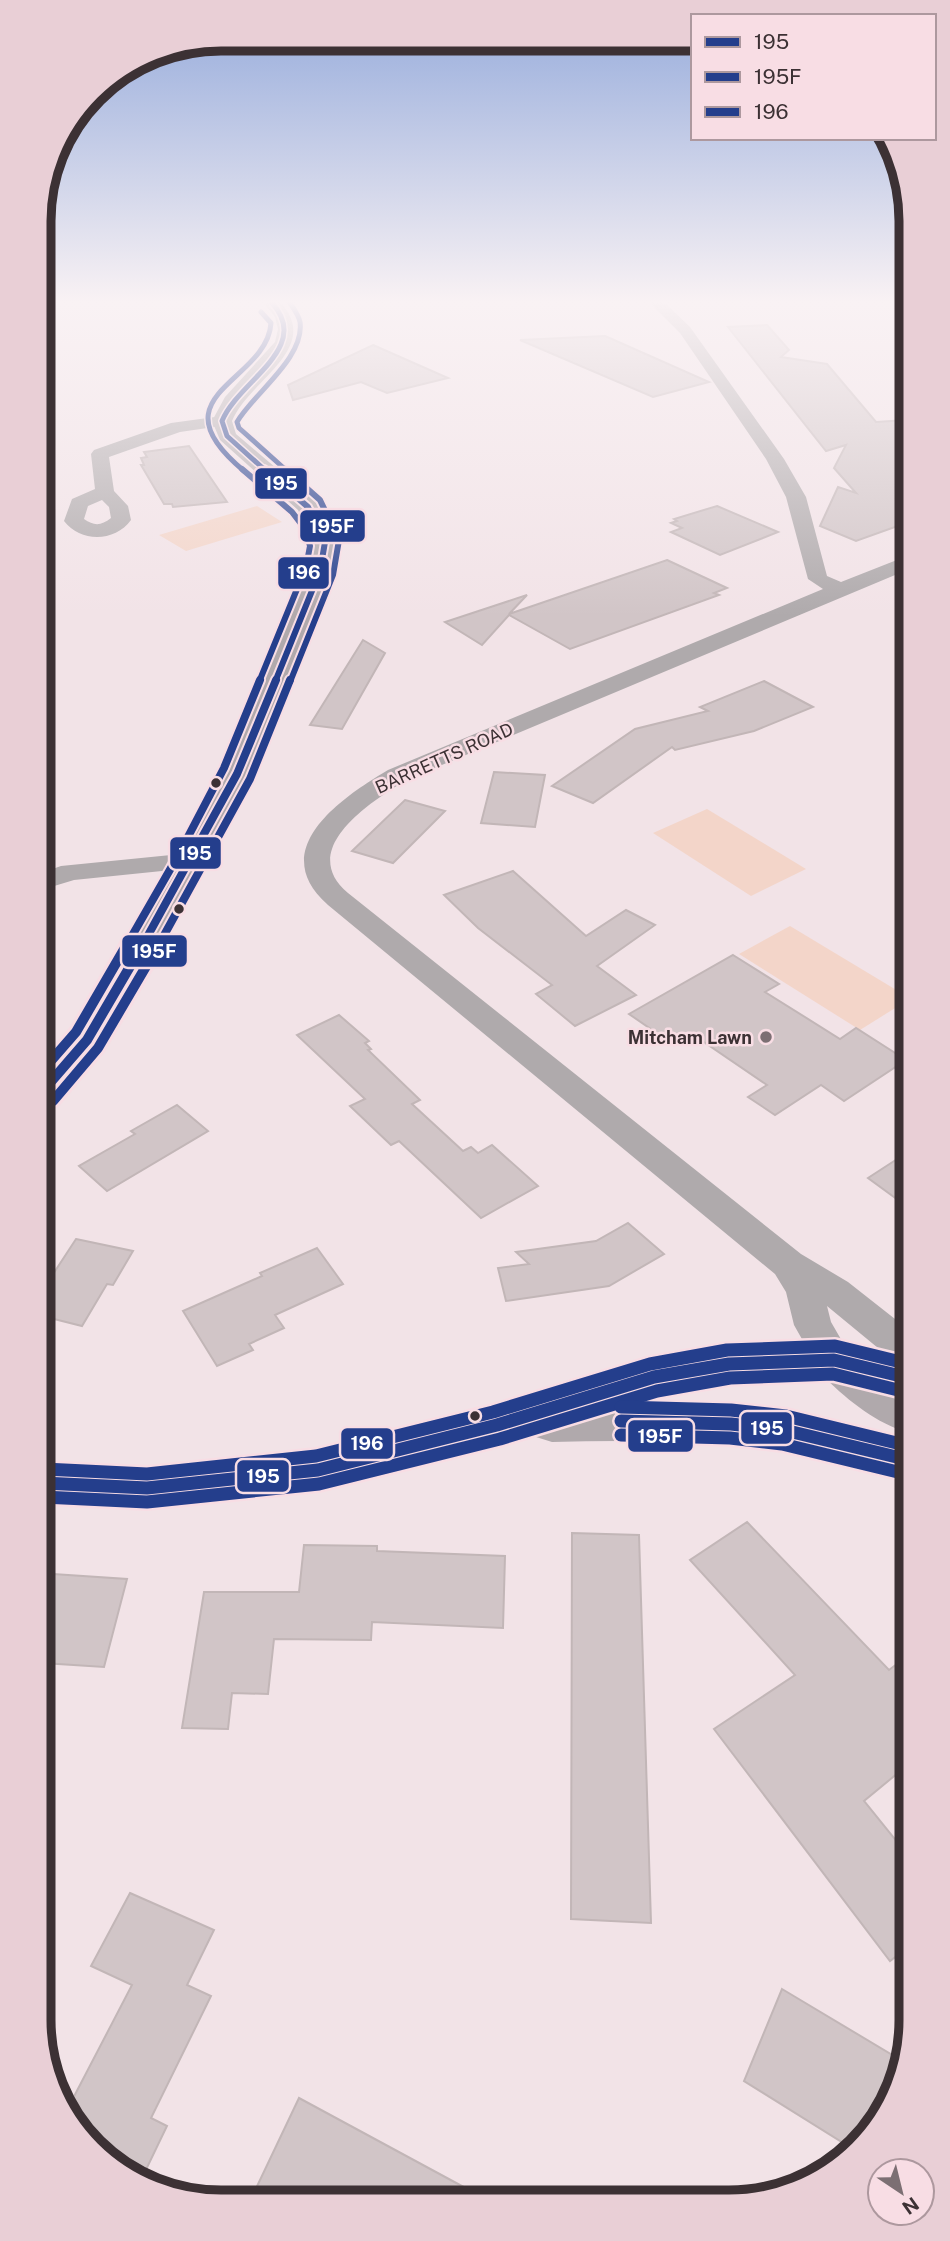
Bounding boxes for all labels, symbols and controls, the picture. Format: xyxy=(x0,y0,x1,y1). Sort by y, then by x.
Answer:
legend xyxy=(691,14,936,140)
text: 195 xyxy=(754,29,789,54)
text: 195F xyxy=(754,64,802,89)
text: 196 xyxy=(754,99,789,124)
line badge: 195 xyxy=(254,467,308,500)
text: 195 xyxy=(264,472,298,494)
line badge: 195F xyxy=(299,509,366,543)
text: 195F xyxy=(309,515,355,537)
line badge: 196 xyxy=(277,556,330,590)
text: 196 xyxy=(287,561,321,583)
street label: BARRETTS ROAD xyxy=(372,718,516,798)
unlabelled marker xyxy=(209,776,223,790)
line badge: 195 xyxy=(169,836,222,870)
text: 195 xyxy=(178,842,212,864)
unlabelled marker xyxy=(172,902,186,916)
line badge: 195F xyxy=(121,934,188,968)
text: 195F xyxy=(131,940,177,962)
place label: Mitcham Lawn xyxy=(628,1027,752,1048)
marker: Mitcham Lawn xyxy=(758,1029,774,1045)
unlabelled marker xyxy=(468,1409,482,1423)
line badge: 195 xyxy=(740,1411,793,1445)
text: 195 xyxy=(750,1417,784,1439)
line badge: 195F xyxy=(627,1419,694,1453)
text: 195F xyxy=(637,1425,683,1447)
line badge: 196 xyxy=(340,1427,394,1460)
text: 196 xyxy=(350,1432,384,1454)
line badge: 195 xyxy=(236,1459,290,1493)
text: 195 xyxy=(246,1465,280,1487)
north arrow xyxy=(866,2157,936,2227)
text: N xyxy=(898,2193,923,2219)

